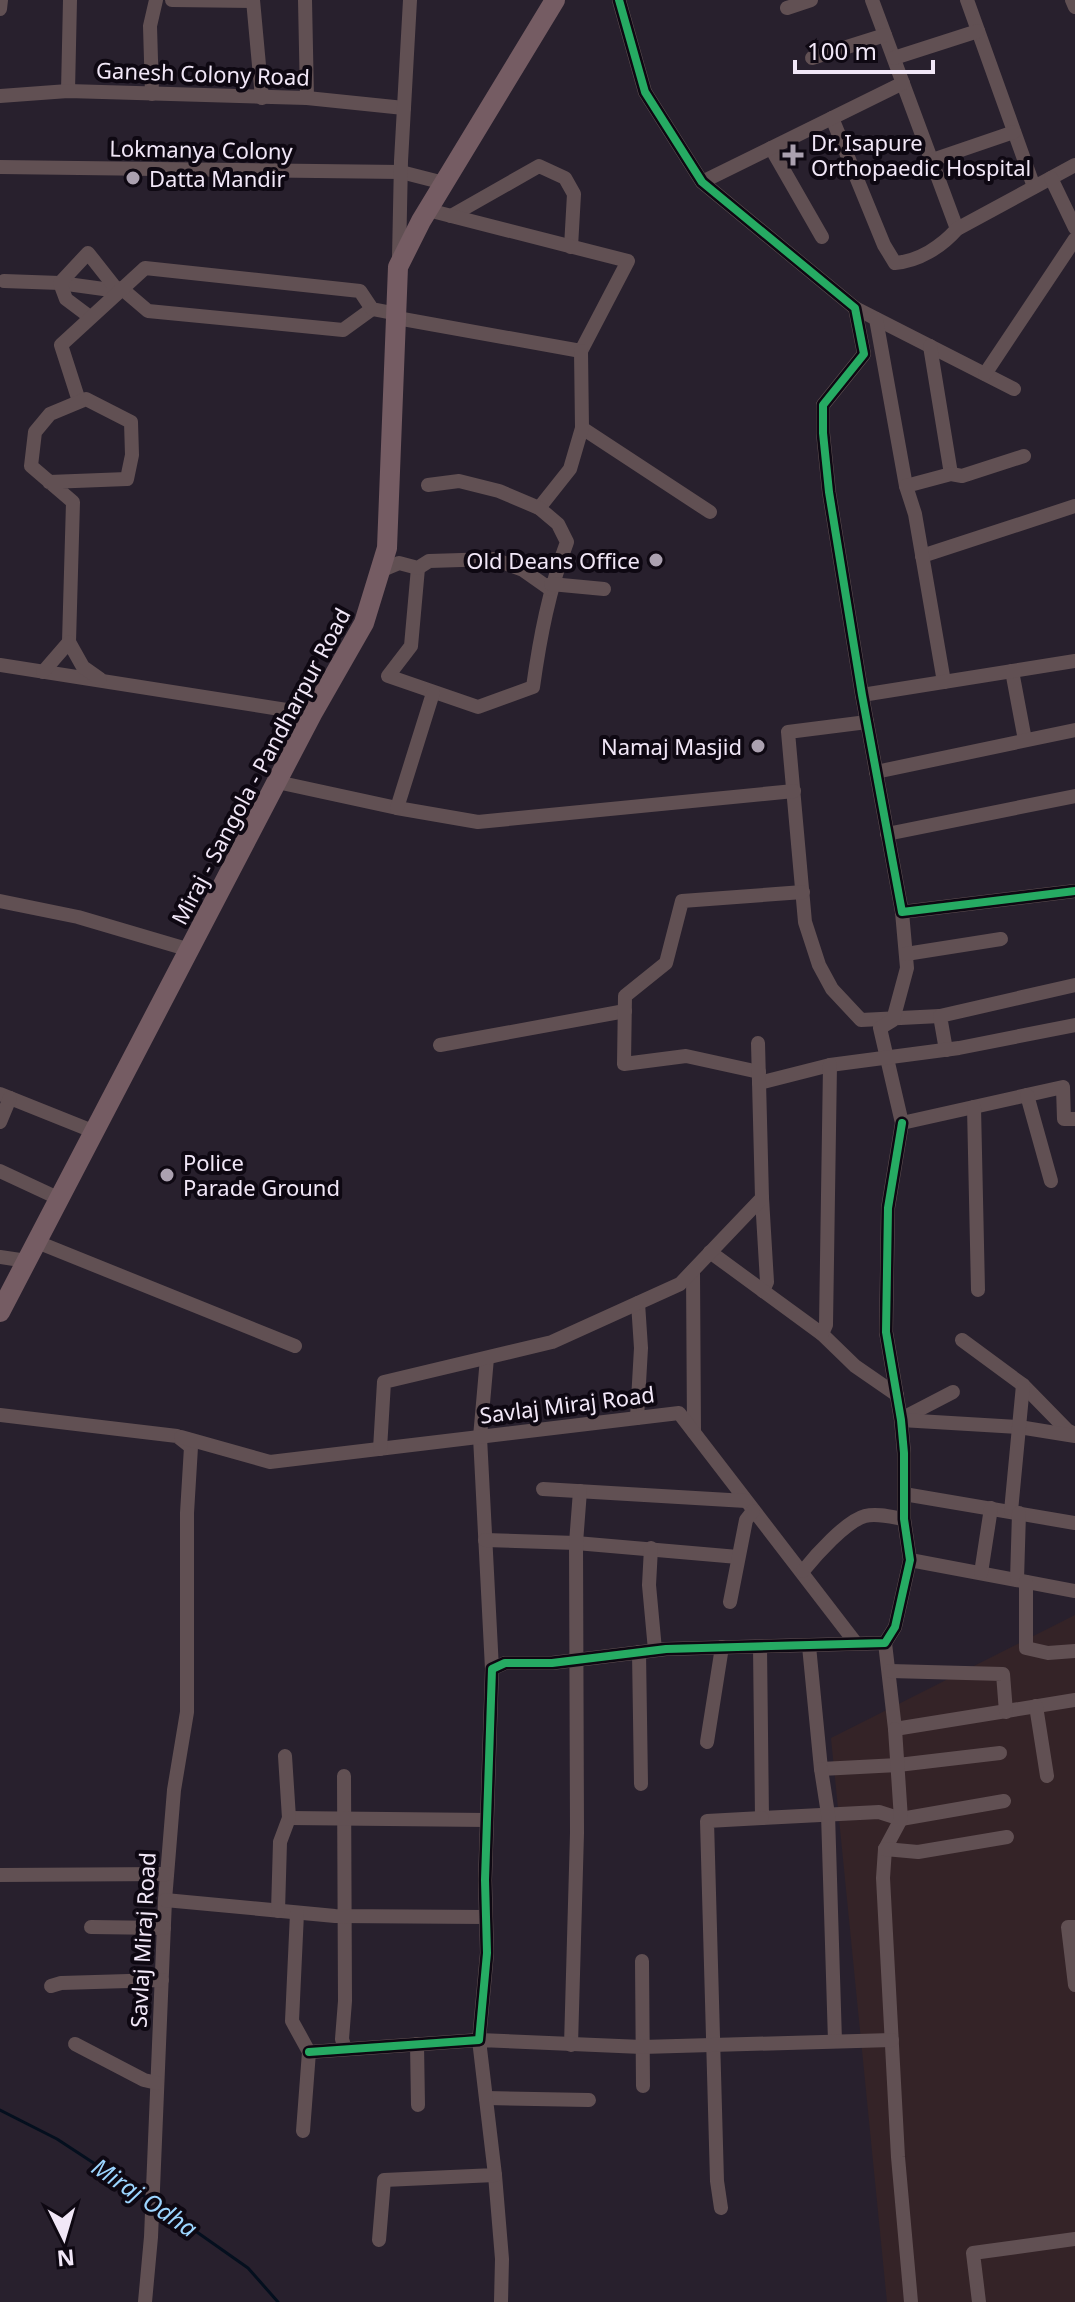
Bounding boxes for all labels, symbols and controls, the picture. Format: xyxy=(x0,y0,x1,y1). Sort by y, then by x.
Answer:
scale bar xyxy=(795,24,933,74)
text: 100 m xyxy=(807,34,877,67)
street label: Ganesh Colony Road xyxy=(96,54,310,92)
place label: Dr. Isapure Orthopaedic Hospital xyxy=(811,127,1031,182)
street label: Lokmanya Colony xyxy=(109,132,294,166)
marker: Dr. Isapure Orthopaedic Hospital xyxy=(782,144,804,166)
place label: Datta Mandir xyxy=(149,163,286,193)
marker: Datta Mandir xyxy=(124,169,142,187)
place label: Old Deans Office xyxy=(466,545,640,575)
marker: Old Deans Office xyxy=(647,551,665,569)
street label: Miraj - Sangola - Pandharpur Road xyxy=(163,602,357,930)
place label: Namaj Masjid xyxy=(601,731,742,761)
marker: Namaj Masjid xyxy=(749,737,767,755)
place label: Police Parade Ground xyxy=(183,1147,340,1202)
marker: Police Parade Ground xyxy=(158,1166,176,1184)
street label: Savlaj Miraj Road xyxy=(478,1378,656,1430)
street label: Savlaj Miraj Road xyxy=(122,1851,162,2029)
water label: Miraj Odha xyxy=(86,2150,204,2245)
north arrow xyxy=(24,2198,104,2278)
text: N xyxy=(56,2243,76,2275)

